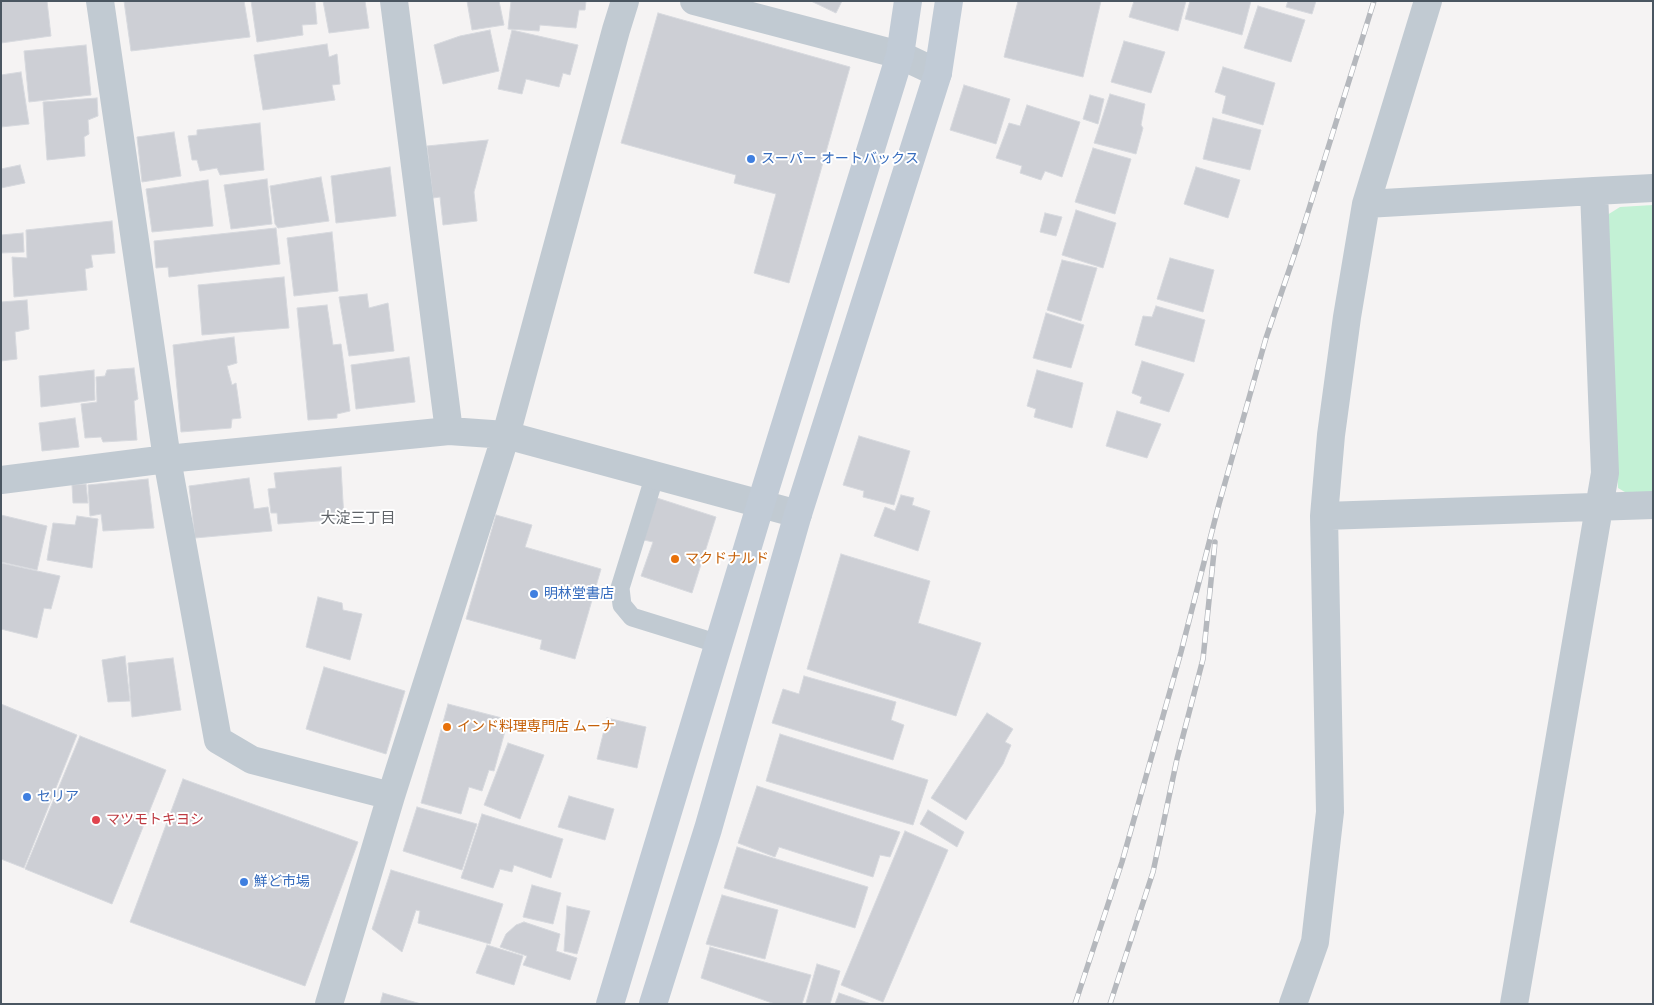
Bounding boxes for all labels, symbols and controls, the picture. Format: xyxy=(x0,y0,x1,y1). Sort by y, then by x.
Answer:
place label: スーパー オートバックス xyxy=(761,151,919,167)
marker: スーパー オートバックス xyxy=(745,153,757,165)
district label: 大淀三丁目 xyxy=(321,510,395,528)
place label: マクドナルド xyxy=(685,551,769,567)
marker: マクドナルド xyxy=(669,553,681,565)
place label: 明林堂書店 xyxy=(544,586,614,602)
marker: 明林堂書店 xyxy=(528,588,540,600)
place label: インド料理専門店 ムーナ xyxy=(457,719,615,735)
marker: インド料理専門店 ムーナ xyxy=(441,721,453,733)
place label: セリア xyxy=(37,789,79,805)
marker: セリア xyxy=(21,791,33,803)
place label: マツモトキヨシ xyxy=(106,812,204,828)
marker: マツモトキヨシ xyxy=(90,814,102,826)
place label: 鮮ど市場 xyxy=(254,874,310,890)
marker: 鮮ど市場 xyxy=(238,876,250,888)

